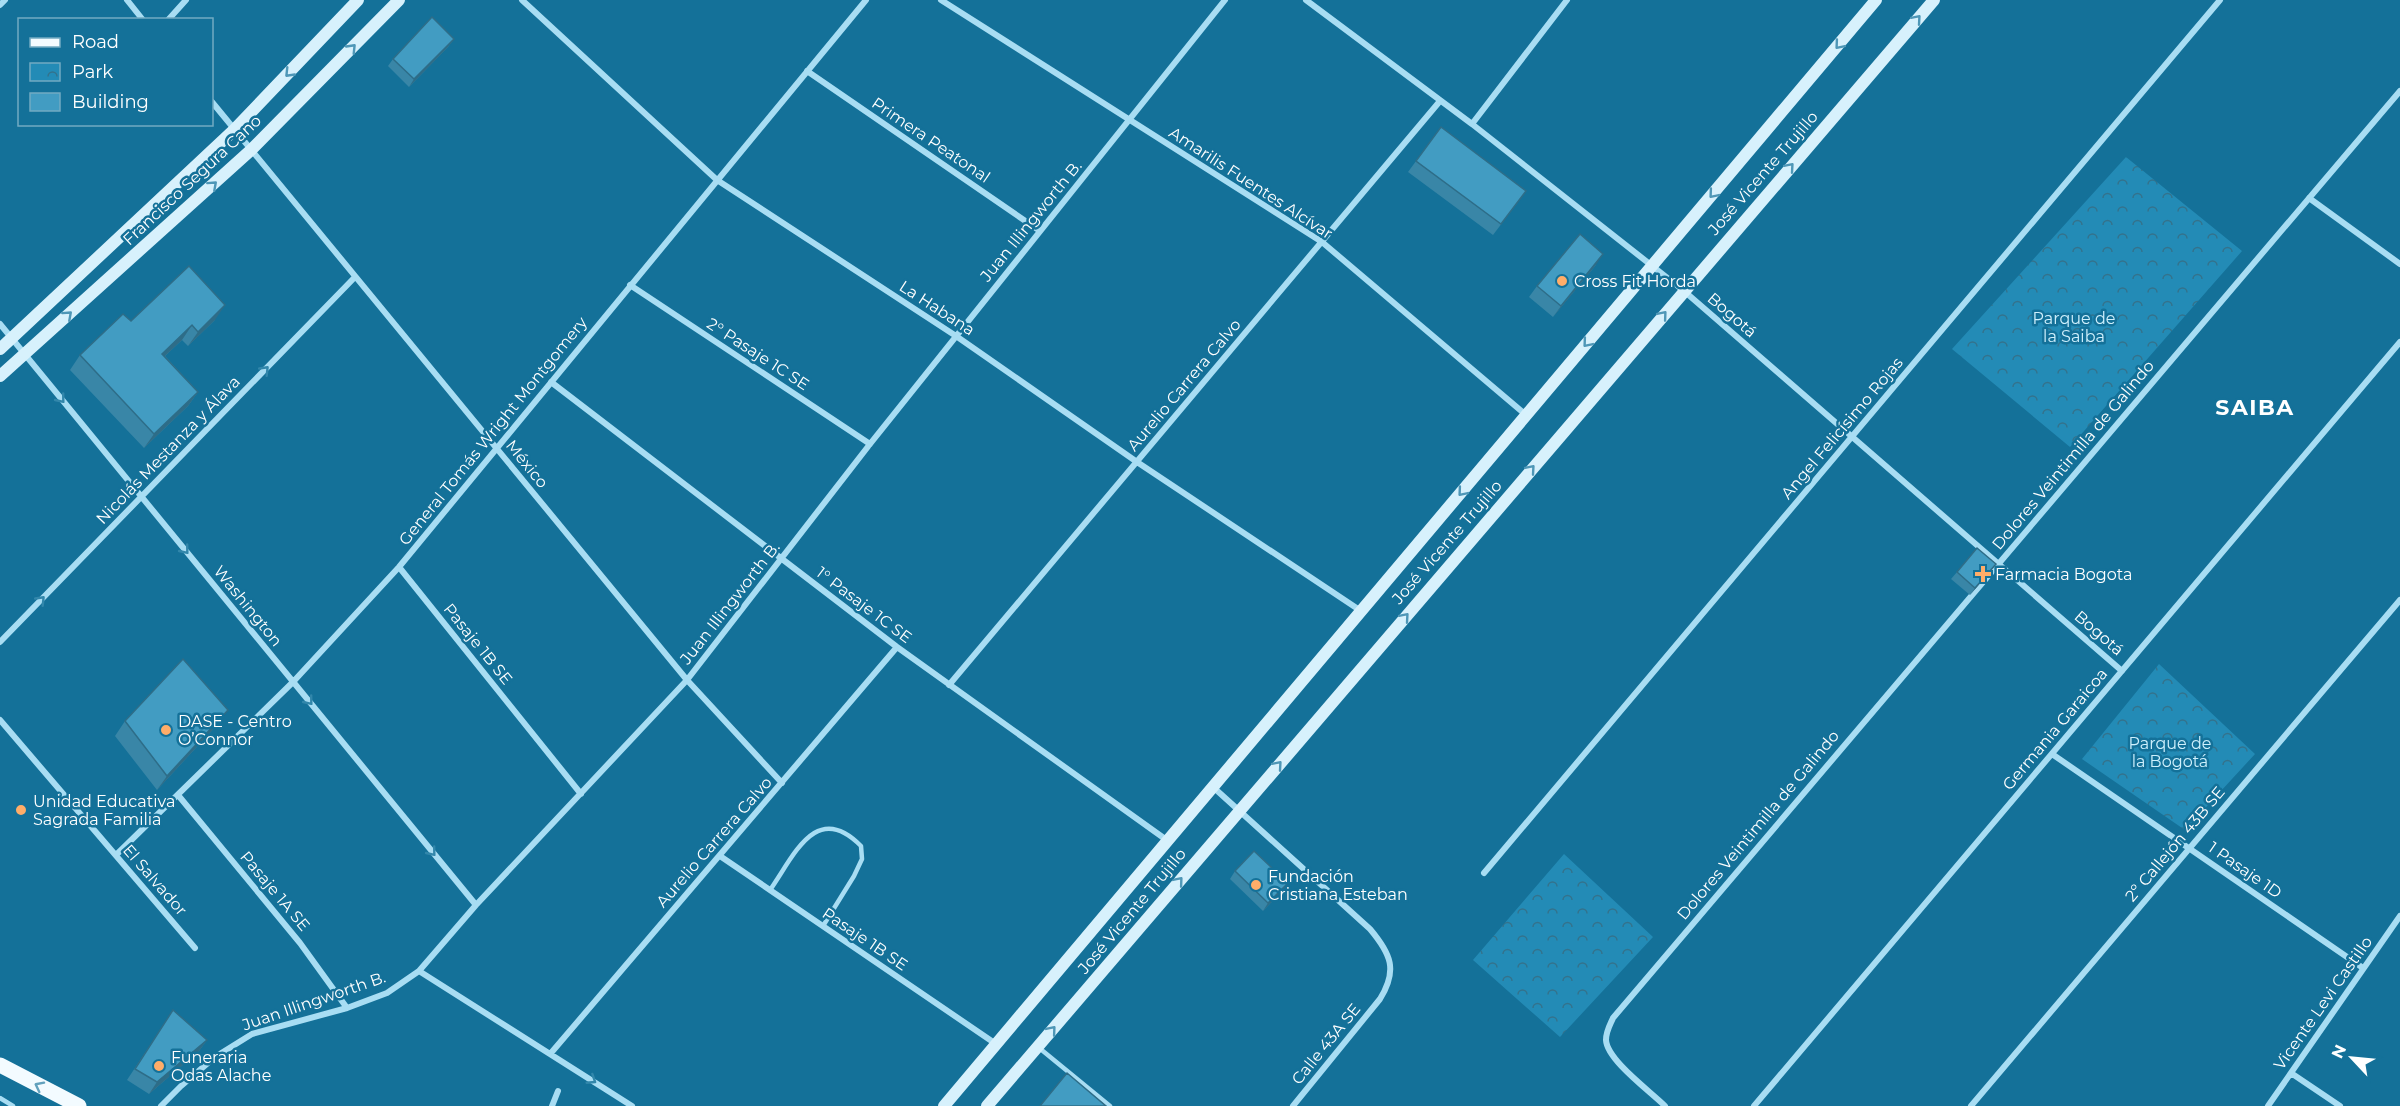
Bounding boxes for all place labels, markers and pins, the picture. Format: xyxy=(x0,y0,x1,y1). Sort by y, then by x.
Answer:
place label: Cross Fit Horda xyxy=(1574,272,1696,291)
marker: Cross Fit Horda xyxy=(1555,274,1569,288)
place label: Farmacia Bogota xyxy=(1995,565,2132,584)
marker: Farmacia Bogota xyxy=(1976,567,1990,581)
place label: DASE - Centro O’Connor xyxy=(178,712,292,749)
marker: DASE - Centro O’Connor xyxy=(159,723,173,737)
place label: Unidad Educativa Sagrada Familia xyxy=(33,792,175,829)
marker: Unidad Educativa Sagrada Familia xyxy=(14,803,28,817)
place label: Fundación Cristiana Esteban xyxy=(1268,867,1408,904)
marker: Fundación Cristiana Esteban xyxy=(1249,878,1263,892)
place label: Funeraria Odas Alache xyxy=(171,1048,271,1085)
marker: Funeraria Odas Alache xyxy=(152,1059,166,1073)

